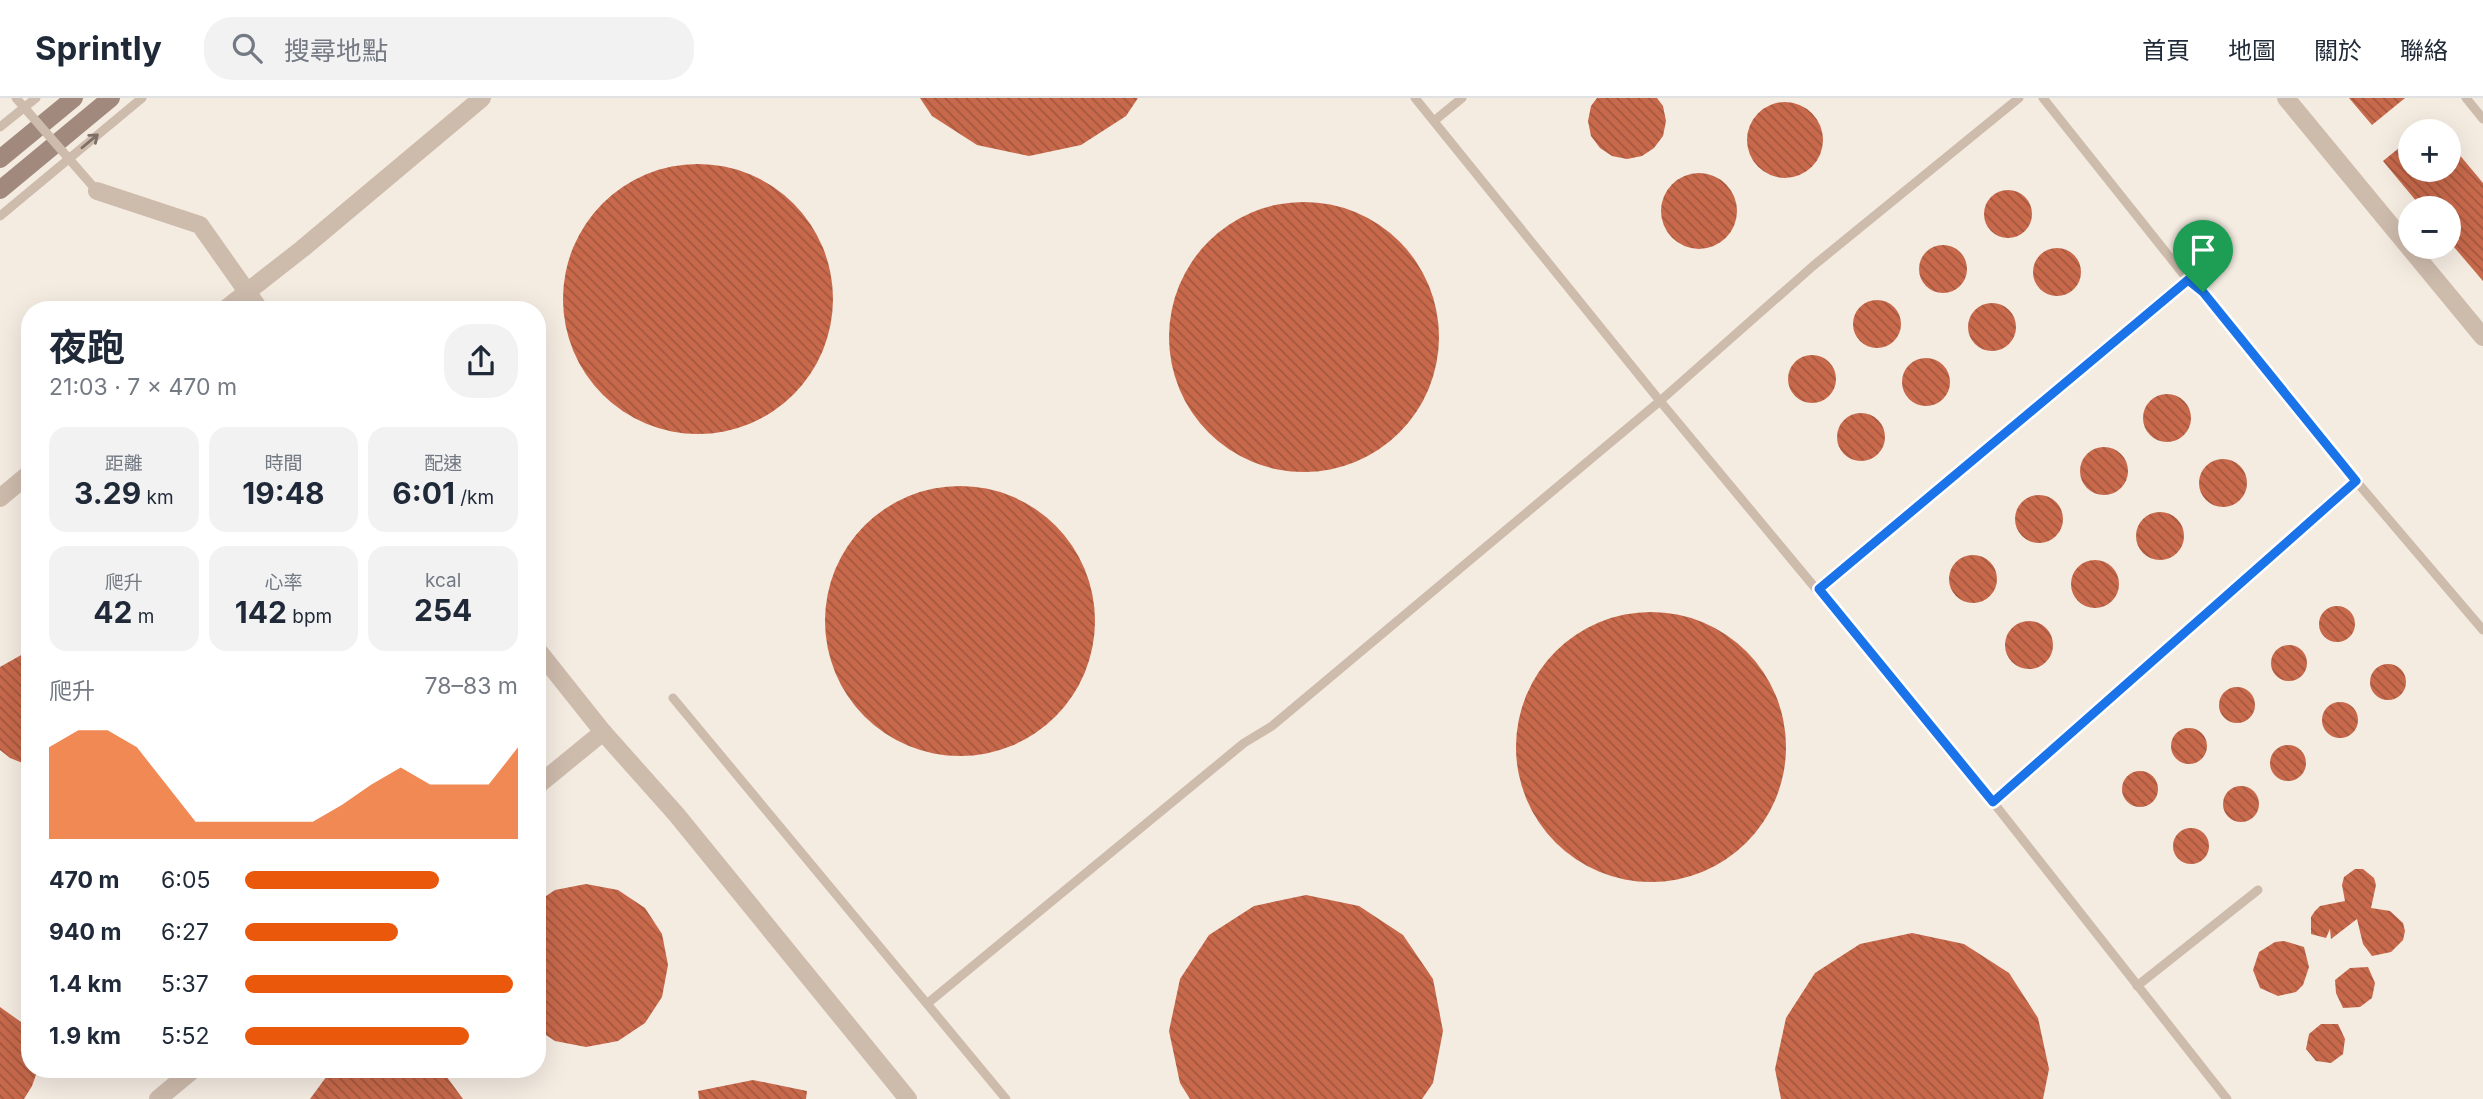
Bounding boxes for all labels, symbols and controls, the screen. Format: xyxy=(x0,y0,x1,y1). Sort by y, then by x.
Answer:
search box xyxy=(204,17,694,80)
text: Sprintly xyxy=(35,28,162,68)
icon: search xyxy=(228,29,266,67)
text: 搜尋地點 xyxy=(284,35,388,66)
text: 首頁 xyxy=(2142,36,2190,65)
text: 地圖 xyxy=(2228,36,2276,65)
text: 關於 xyxy=(2314,36,2362,65)
text: 聯絡 xyxy=(2400,36,2448,65)
map controls xyxy=(2398,119,2461,259)
button: + xyxy=(2398,119,2461,182)
one-way arrow xyxy=(81,133,99,149)
button: − xyxy=(2398,196,2461,259)
pin xyxy=(2173,220,2233,292)
icon: arrive xyxy=(2184,231,2222,269)
text: 夜跑 xyxy=(49,324,125,370)
button: share xyxy=(444,324,518,398)
text: 21:03 · 7 × 470 m xyxy=(49,373,237,401)
text: 距離 xyxy=(105,452,143,475)
text: 時間 xyxy=(264,452,303,475)
text: 配速 xyxy=(424,452,462,475)
text: 3.29 xyxy=(74,475,141,511)
text: 19:48 xyxy=(242,475,325,511)
text: 6:01 xyxy=(392,475,455,511)
text: km xyxy=(141,486,174,509)
text: /km xyxy=(455,486,494,509)
text: kcal xyxy=(425,569,461,592)
text: 爬升 xyxy=(105,571,143,594)
text: 心率 xyxy=(264,571,303,594)
text: 254 xyxy=(414,592,472,628)
text: 42 xyxy=(93,594,132,630)
text: 142 xyxy=(235,594,287,630)
text: m xyxy=(132,605,154,628)
text: bpm xyxy=(287,605,332,628)
text: 78–83 m xyxy=(425,672,518,700)
text: 爬升 xyxy=(49,677,95,705)
text: 470 m xyxy=(49,866,120,894)
text: 6:05 xyxy=(161,866,210,894)
text: 940 m xyxy=(49,918,121,946)
text: 6:27 xyxy=(161,918,209,946)
text: 1.4 km xyxy=(49,970,122,998)
text: 5:37 xyxy=(161,970,209,998)
text: 1.9 km xyxy=(49,1022,121,1050)
text: 5:52 xyxy=(161,1022,210,1050)

